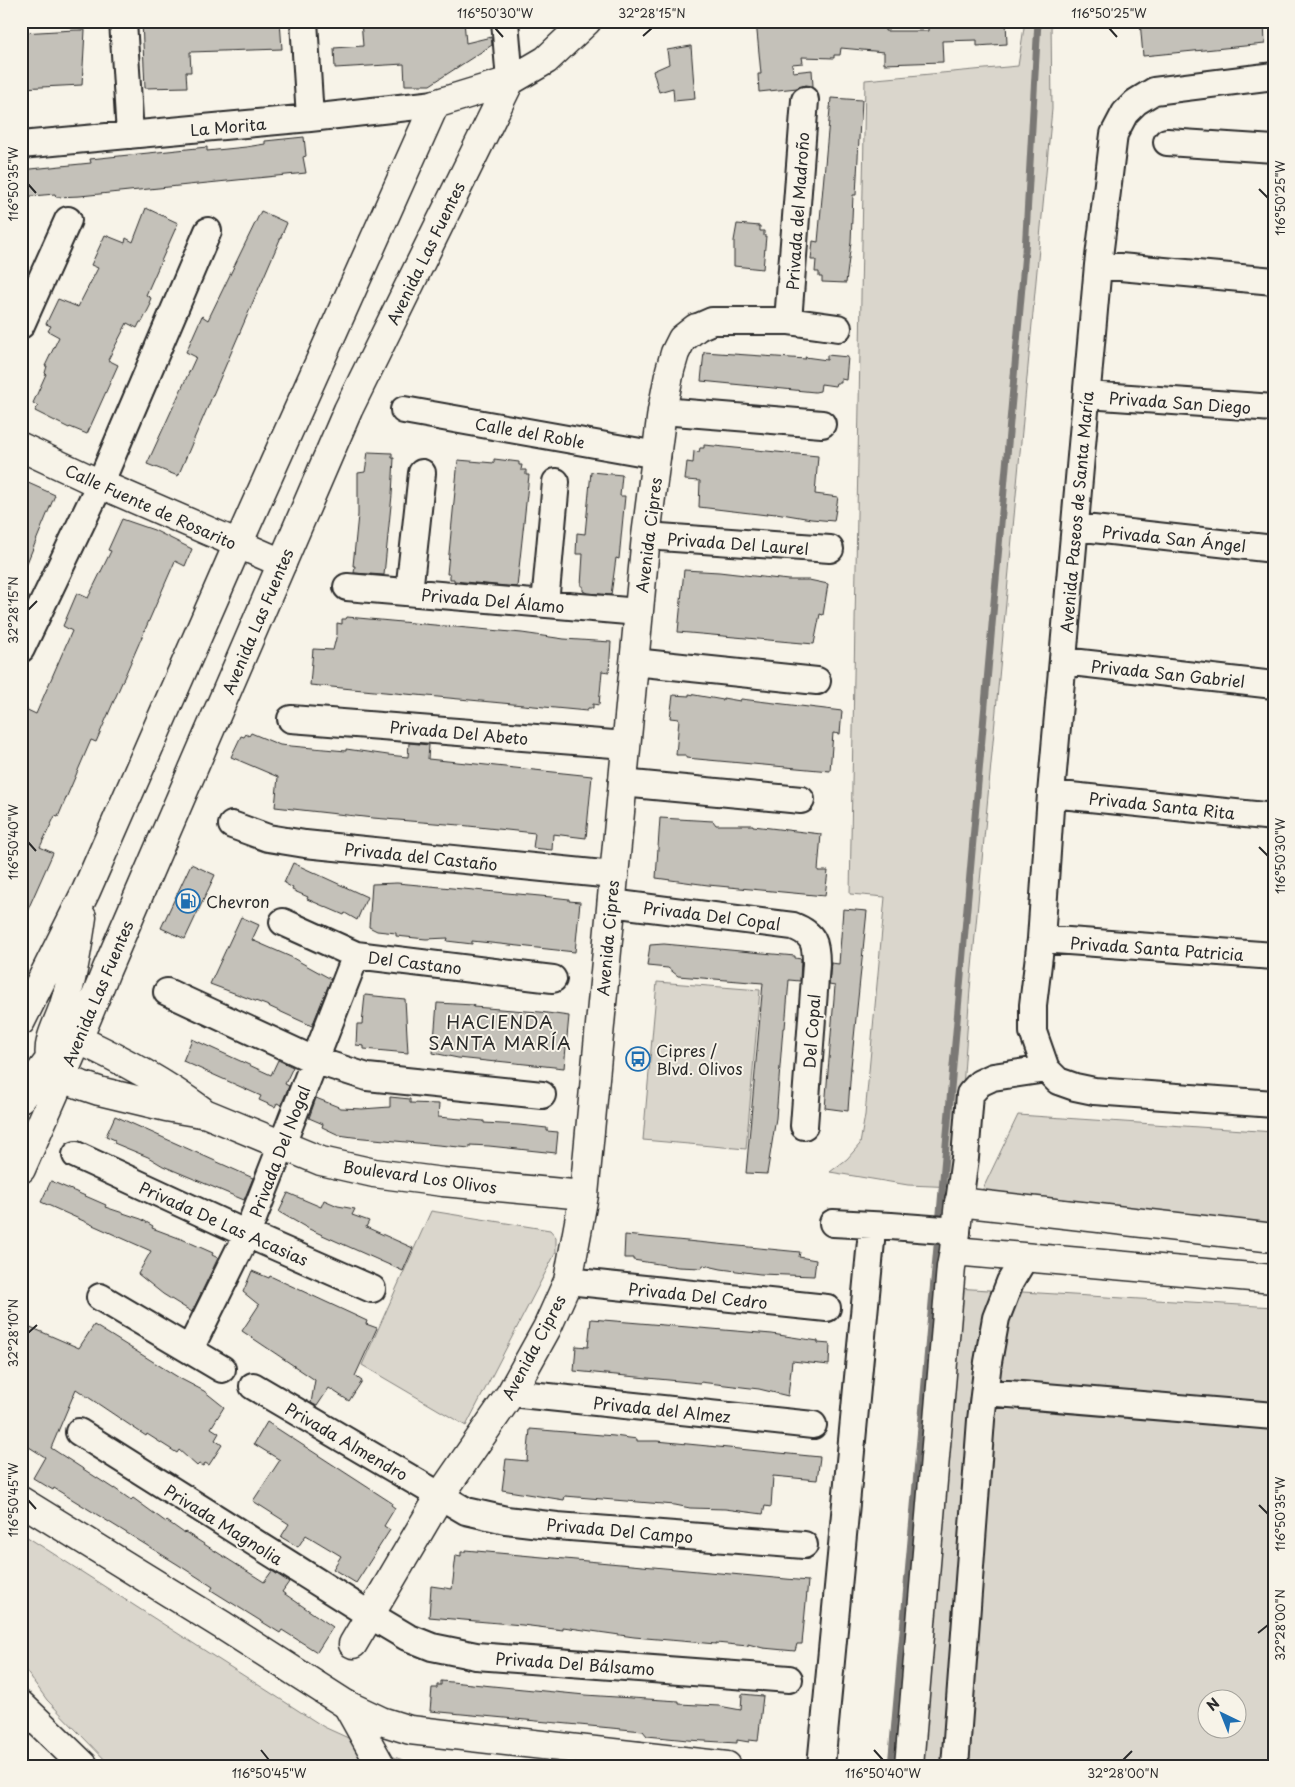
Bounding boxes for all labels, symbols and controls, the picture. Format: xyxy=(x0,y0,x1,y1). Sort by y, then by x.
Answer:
text: 116°50'30"W xyxy=(457,4,534,22)
text: 32°28'15"N xyxy=(618,4,686,22)
text: 116°50'25"W xyxy=(1071,4,1147,22)
street label: La Morita xyxy=(189,111,268,141)
street label: Privada del Madroño xyxy=(780,131,814,291)
text: 116°50'35"W xyxy=(4,146,22,221)
text: 116°50'25"W xyxy=(1271,160,1289,236)
street label: Avenida Las Fuentes xyxy=(380,178,470,328)
street label: Privada San Diego xyxy=(1108,385,1252,419)
street label: Avenida Paseos de Santa María xyxy=(1053,390,1099,634)
street label: Calle del Roble xyxy=(473,411,587,453)
street label: Calle Fuente de Rosarito xyxy=(61,457,241,555)
street label: Avenida Cipres xyxy=(629,476,667,594)
street label: Privada San Ángel xyxy=(1101,519,1247,557)
street label: Privada Del Laurel xyxy=(666,526,810,560)
street label: Avenida Las Fuentes xyxy=(215,544,299,698)
text: 32°28'15"N xyxy=(4,576,22,644)
street label: Privada Del Álamo xyxy=(420,582,566,618)
street label: Privada San Gabriel xyxy=(1090,653,1246,693)
street label: Privada Del Abeto xyxy=(389,714,529,750)
street label: Privada Santa Rita xyxy=(1088,785,1236,825)
text: 116°50'40"W xyxy=(4,803,22,880)
text: 116°50'30"W xyxy=(1271,817,1289,894)
street label: Privada del Castaño xyxy=(343,836,499,876)
street label: Avenida Cipres xyxy=(590,879,624,997)
fuel station icon: Chevron xyxy=(175,888,201,914)
place label: Chevron xyxy=(206,889,270,913)
street label: Privada Del Copal xyxy=(642,895,782,935)
street label: Avenida Las Fuentes xyxy=(55,916,139,1070)
street label: Privada Santa Patricia xyxy=(1069,930,1245,966)
street label: Del Castano xyxy=(367,944,463,980)
street label: Del Copal xyxy=(796,993,826,1069)
district label: HACIENDA SANTA MARÍA xyxy=(428,1008,572,1056)
place label: Cipres / Blvd. Olivos xyxy=(656,1038,743,1080)
bus stop icon: Cipres / Blvd. Olivos xyxy=(625,1046,651,1072)
street label: Privada Del Nogal xyxy=(243,1082,315,1220)
street label: Boulevard Los Olivos xyxy=(341,1153,499,1199)
street label: Privada De Las Acasias xyxy=(136,1175,312,1271)
street label: Privada Del Cedro xyxy=(627,1276,769,1314)
street label: Avenida Cipres xyxy=(495,1290,571,1404)
text: 32°28'10"N xyxy=(4,1299,22,1367)
street label: Privada del Almez xyxy=(592,1390,732,1428)
street label: Privada Almendro xyxy=(281,1396,413,1486)
text: 116°50'45"W xyxy=(4,1462,22,1537)
text: 116°50'35"W xyxy=(1271,1476,1289,1551)
street label: Privada Magnolia xyxy=(160,1478,288,1570)
street label: Privada Del Campo xyxy=(546,1512,694,1548)
text: 32°28'00"N xyxy=(1271,1589,1289,1661)
street label: Privada Del Bálsamo xyxy=(495,1645,656,1681)
north arrow xyxy=(1198,1690,1248,1740)
text: N xyxy=(1202,1693,1224,1716)
text: 116°50'45"W xyxy=(232,1764,307,1782)
text: 116°50'40"W xyxy=(845,1764,922,1782)
text: 32°28'00"N xyxy=(1087,1764,1159,1782)

